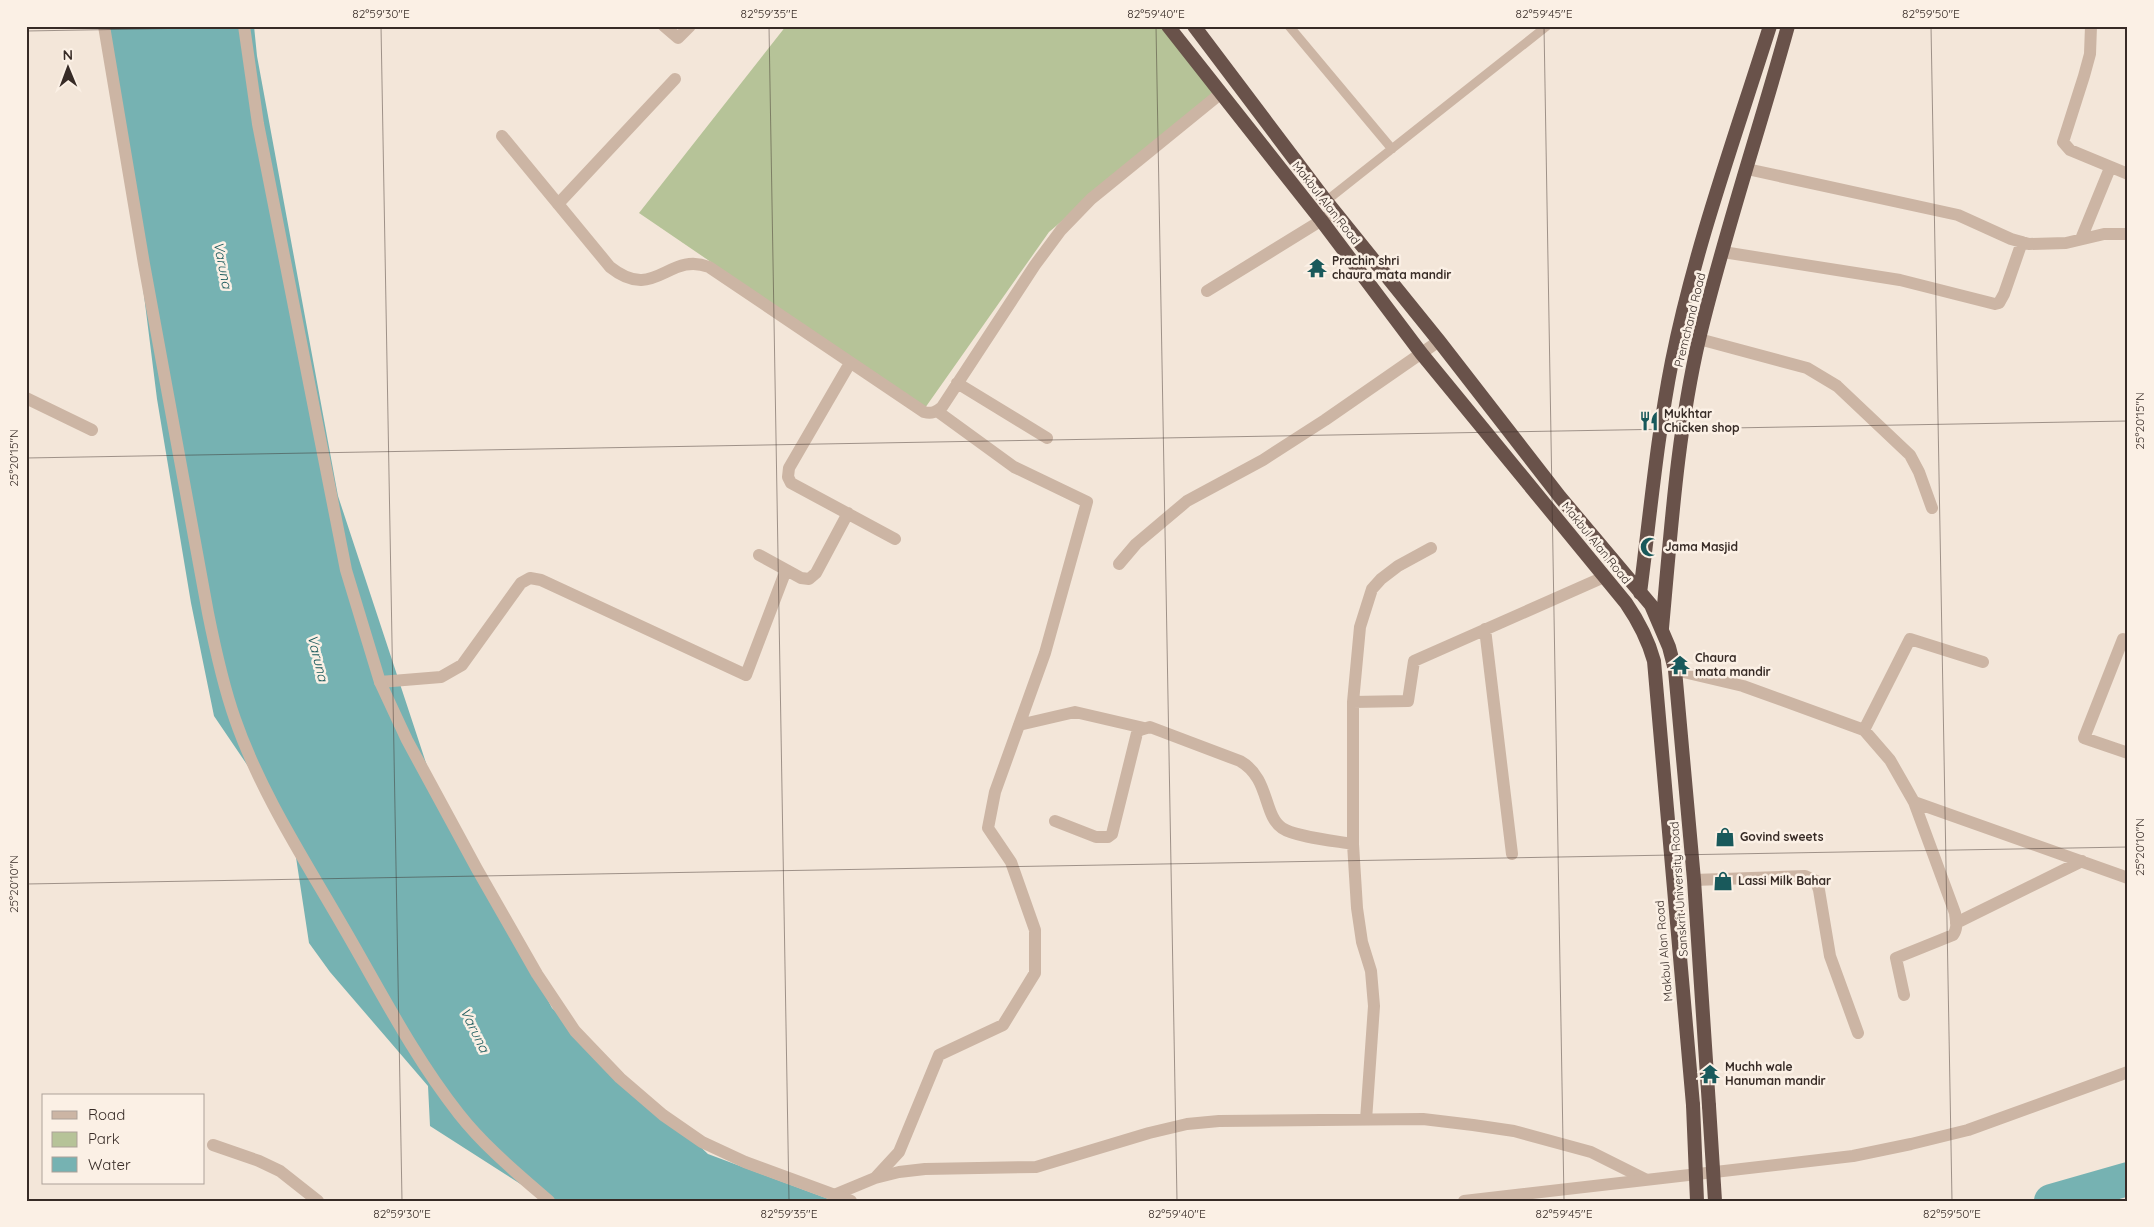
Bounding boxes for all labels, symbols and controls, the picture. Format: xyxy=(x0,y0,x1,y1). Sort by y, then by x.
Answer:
text: 82°59'30"E xyxy=(352,6,410,21)
text: 82°59'35"E xyxy=(741,6,798,21)
text: 82°59'40"E xyxy=(1127,6,1185,21)
text: 82°59'45"E xyxy=(1515,6,1573,21)
text: 82°59'50"E xyxy=(1902,6,1960,21)
north arrow xyxy=(42,42,92,92)
text: N xyxy=(62,46,73,64)
street label: Makbul Alan Road xyxy=(1289,158,1364,247)
water label: Varuna xyxy=(210,240,237,292)
place label: Prachin shri chaura mata mandir xyxy=(1332,253,1451,282)
temple icon: Prachin shri chaura mata mandir xyxy=(1306,257,1328,279)
street label: Premchand Road xyxy=(1671,271,1709,369)
text: 25°20'15"N xyxy=(2132,392,2147,450)
place label: Mukhtar Chicken shop xyxy=(1664,406,1740,435)
restaurant icon: Mukhtar Chicken shop xyxy=(1638,410,1660,432)
text: 25°20'15"N xyxy=(6,429,21,487)
street label: Makbul Alan Road xyxy=(1559,499,1634,587)
mosque icon: Jama Masjid xyxy=(1639,536,1661,558)
place label: Jama Masjid xyxy=(1665,539,1738,554)
water label: Varuna xyxy=(304,633,333,685)
place label: Chaura mata mandir xyxy=(1695,650,1771,679)
temple icon: Chaura mata mandir xyxy=(1669,654,1691,676)
text: 25°20'10"N xyxy=(2132,818,2147,876)
street label: Sanskrit University Road xyxy=(1666,821,1691,957)
shop icon: Govind sweets xyxy=(1714,826,1736,848)
place label: Govind sweets xyxy=(1740,829,1824,844)
text: 25°20'10"N xyxy=(6,855,21,913)
shop icon: Lassi Milk Bahar xyxy=(1712,870,1734,892)
place label: Lassi Milk Bahar xyxy=(1738,873,1831,888)
street label: Makbul Alan Road xyxy=(1652,900,1675,1002)
water label: Varuna xyxy=(456,1005,494,1057)
place label: Muchh wale Hanuman mandir xyxy=(1725,1059,1826,1088)
temple icon: Muchh wale Hanuman mandir xyxy=(1699,1063,1721,1085)
legend xyxy=(42,1094,205,1184)
text: Road xyxy=(88,1105,125,1124)
text: Park xyxy=(88,1129,120,1148)
text: Water xyxy=(88,1155,131,1174)
text: 82°59'30"E xyxy=(373,1206,431,1221)
text: 82°59'35"E xyxy=(761,1206,818,1221)
text: 82°59'40"E xyxy=(1148,1206,1206,1221)
text: 82°59'45"E xyxy=(1535,1206,1593,1221)
text: 82°59'50"E xyxy=(1923,1206,1981,1221)

